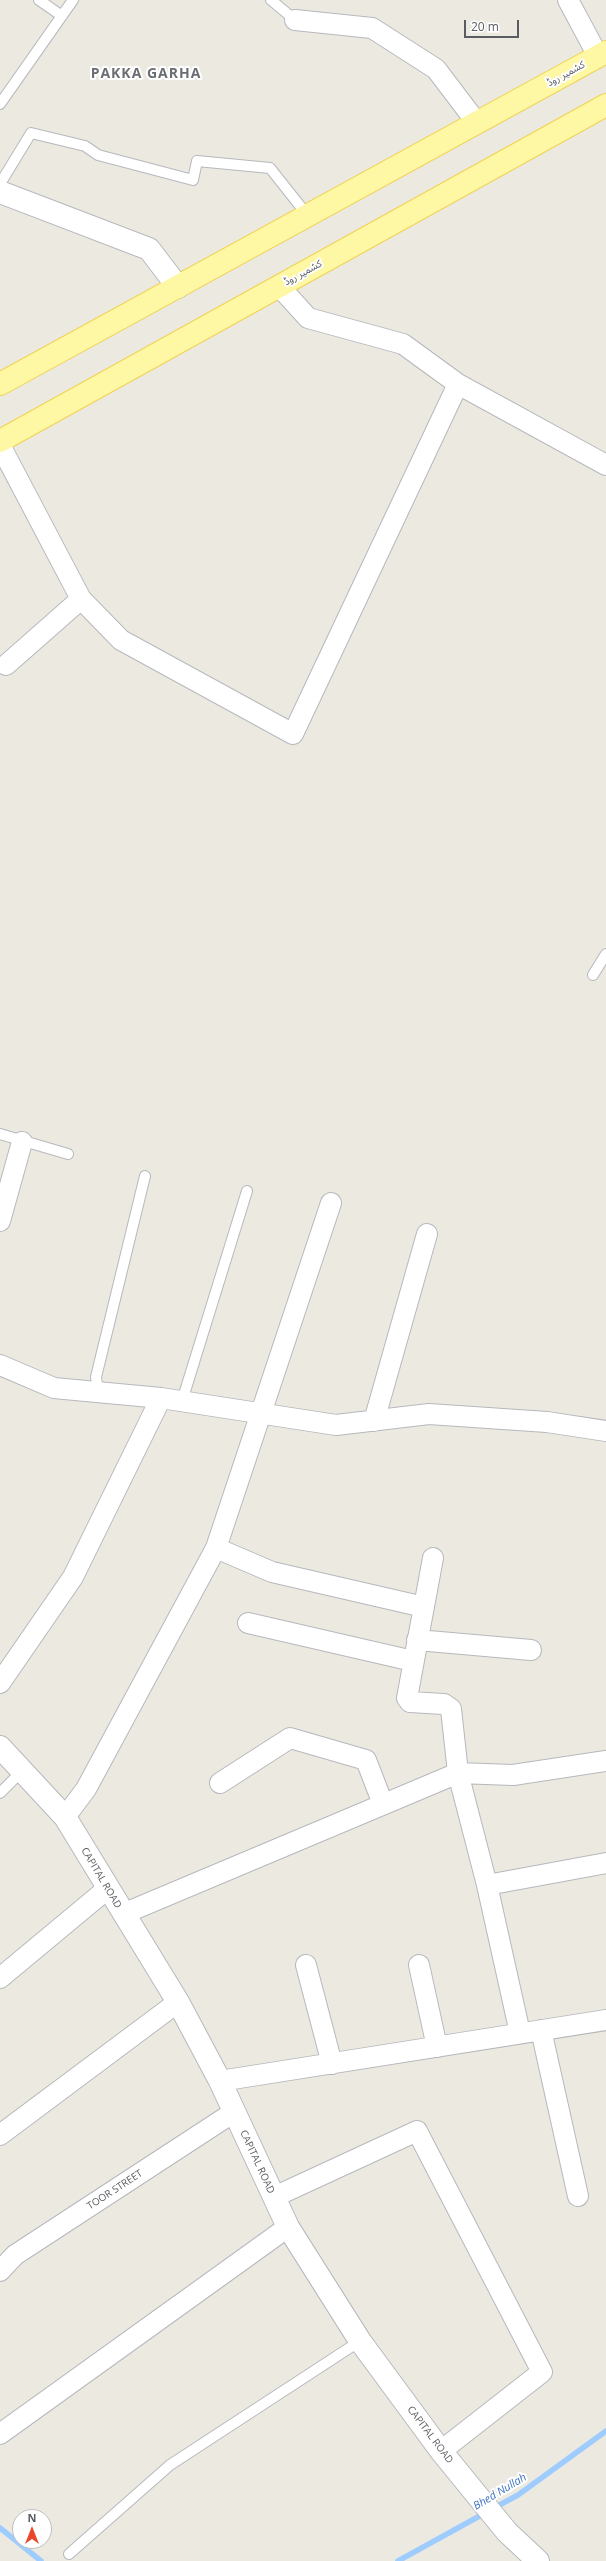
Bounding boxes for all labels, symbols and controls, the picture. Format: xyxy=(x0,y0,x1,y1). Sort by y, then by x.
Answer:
scale bar xyxy=(466,12,521,38)
text: 20 m xyxy=(471,18,499,35)
street label: کشمیر روڈ xyxy=(545,59,587,89)
district label: PAKKA GARHA xyxy=(91,66,201,82)
street label: کشمیر روڈ xyxy=(282,258,324,288)
street label: CAPITAL ROAD xyxy=(78,1846,124,1910)
street label: CAPITAL ROAD xyxy=(237,2128,277,2196)
street label: TOOR STREET xyxy=(85,2168,145,2212)
street label: CAPITAL ROAD xyxy=(405,2404,455,2466)
water label: Bhed Nullah xyxy=(471,2471,529,2513)
north arrow xyxy=(12,2509,52,2549)
text: N xyxy=(28,2510,36,2525)

